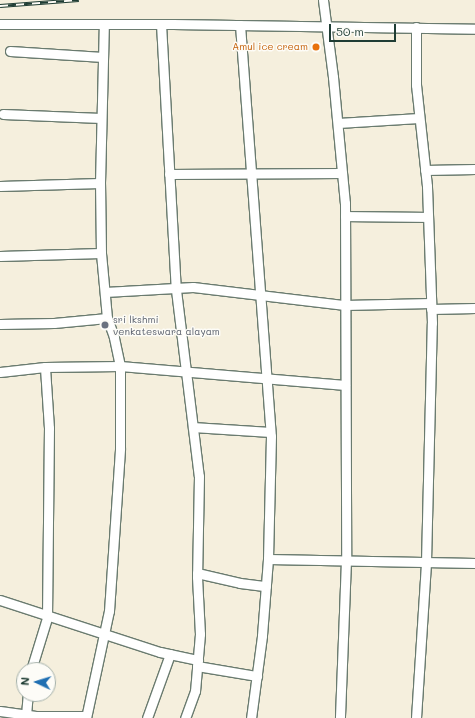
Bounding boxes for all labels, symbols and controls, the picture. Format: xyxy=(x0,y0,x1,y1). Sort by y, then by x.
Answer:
scale bar xyxy=(331,16,398,42)
text: 50 m xyxy=(336,23,364,39)
place label: Amul ice cream xyxy=(232,41,308,53)
marker: Amul ice cream xyxy=(311,42,321,52)
place label: sri lkshmi venkateswara alayam xyxy=(113,313,220,336)
marker: sri lkshmi venkateswara alayam xyxy=(100,320,110,330)
north arrow xyxy=(16,662,56,702)
text: N xyxy=(17,677,32,686)

